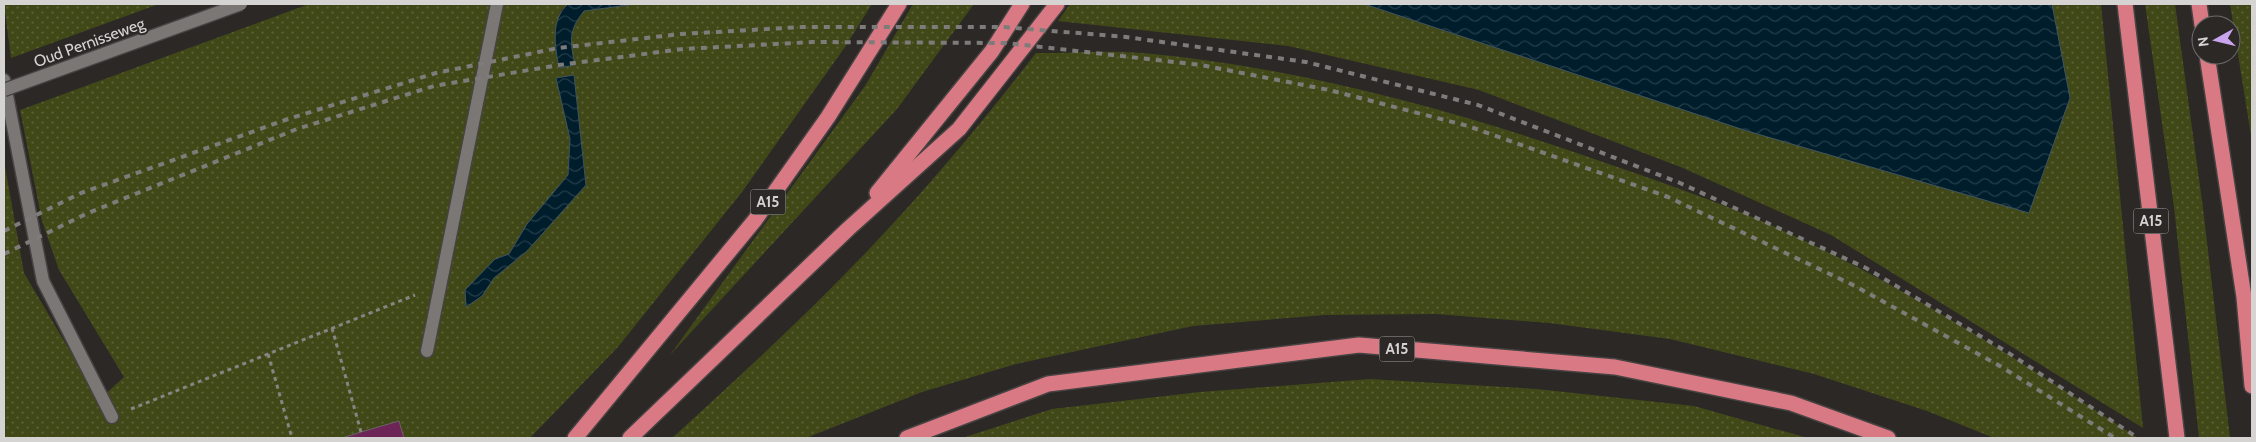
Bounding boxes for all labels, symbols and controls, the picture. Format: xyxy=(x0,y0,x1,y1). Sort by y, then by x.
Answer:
street label: Oud Pernisseweg xyxy=(31,13,148,71)
north arrow xyxy=(2191,15,2241,65)
text: N xyxy=(2194,36,2213,48)
road number: A15 xyxy=(750,190,786,214)
road number: A15 xyxy=(2134,208,2168,234)
road number: A15 xyxy=(1380,336,1414,362)

